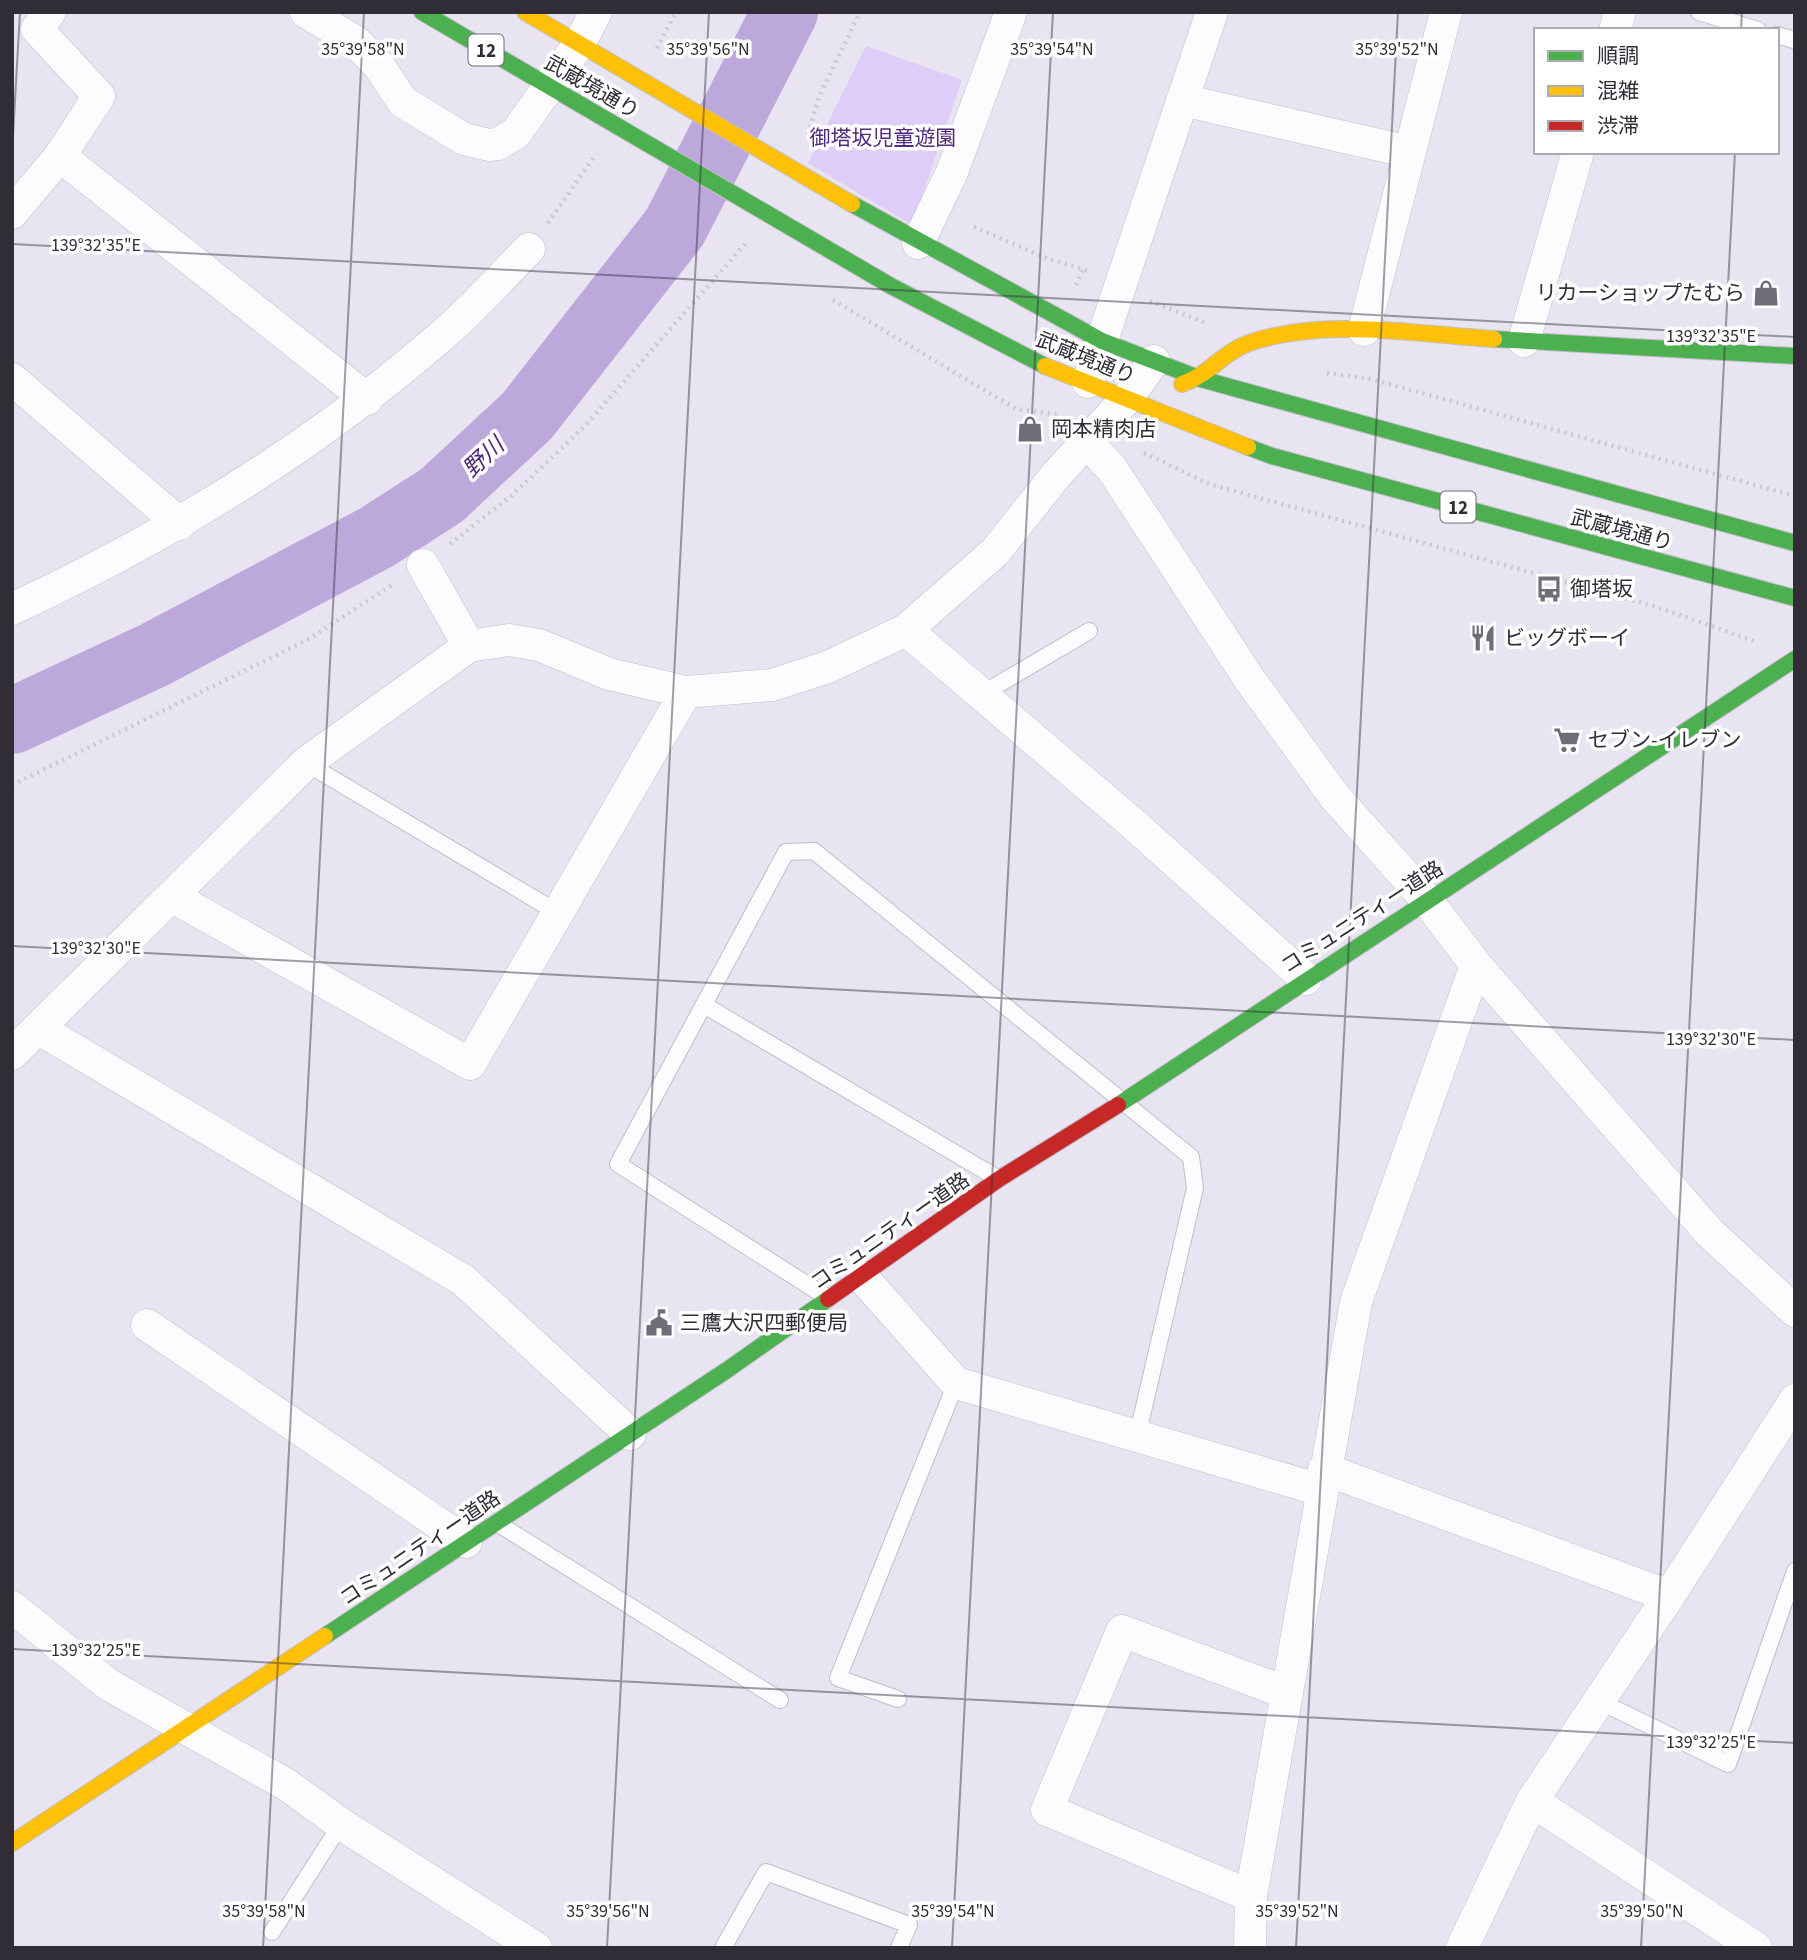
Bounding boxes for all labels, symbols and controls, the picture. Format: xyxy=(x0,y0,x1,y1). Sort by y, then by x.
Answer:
legend xyxy=(1534,28,1779,154)
road number: 12 xyxy=(468,34,504,66)
text: 35°39'58"N xyxy=(321,37,405,62)
text: 35°39'56"N xyxy=(666,37,750,62)
text: 35°39'54"N xyxy=(1010,37,1094,62)
text: 35°39'52"N xyxy=(1355,37,1439,62)
text: 順調 xyxy=(1597,41,1639,71)
street label: 武蔵境通り xyxy=(539,48,645,126)
text: 混雑 xyxy=(1597,76,1639,106)
text: 渋滞 xyxy=(1597,111,1639,141)
park label: 御塔坂児童遊園 xyxy=(810,123,957,153)
text: 139°32'35"E xyxy=(51,233,141,258)
place label: リカーショップたむら xyxy=(1535,278,1745,308)
shop icon: リカーショップたむら xyxy=(1751,278,1781,308)
street label: 武蔵境通り xyxy=(1032,324,1140,392)
text: 139°32'35"E xyxy=(1666,324,1756,349)
shop icon: 岡本精肉店 xyxy=(1015,414,1045,444)
place label: 岡本精肉店 xyxy=(1051,414,1156,444)
water label: 野川 xyxy=(455,428,514,485)
road number: 12 xyxy=(1440,492,1476,522)
street label: 武蔵境通り xyxy=(1567,502,1677,558)
bus stop icon: 御塔坂 xyxy=(1534,574,1564,604)
place label: 御塔坂 xyxy=(1570,574,1633,604)
restaurant icon: ビッグボーイ xyxy=(1468,623,1498,653)
place label: ビッグボーイ xyxy=(1504,623,1630,653)
supermarket icon: セブン-イレブン xyxy=(1552,725,1582,755)
place label: セブン-イレブン xyxy=(1588,725,1742,755)
street label: コミュニティー道路 xyxy=(1275,853,1449,981)
text: 139°32'30"E xyxy=(51,936,141,961)
text: 139°32'30"E xyxy=(1666,1027,1756,1052)
street label: コミュニティー道路 xyxy=(804,1165,976,1297)
public building icon: 三鷹大沢四郵便局 xyxy=(644,1308,674,1338)
place label: 三鷹大沢四郵便局 xyxy=(680,1308,848,1338)
street label: コミュニティー道路 xyxy=(334,1483,506,1613)
text: 139°32'25"E xyxy=(51,1638,141,1663)
text: 139°32'25"E xyxy=(1666,1730,1756,1755)
text: 35°39'58"N xyxy=(222,1899,306,1924)
text: 35°39'56"N xyxy=(566,1899,650,1924)
text: 35°39'54"N xyxy=(911,1899,995,1924)
text: 35°39'52"N xyxy=(1255,1899,1339,1924)
text: 35°39'50"N xyxy=(1600,1899,1684,1924)

